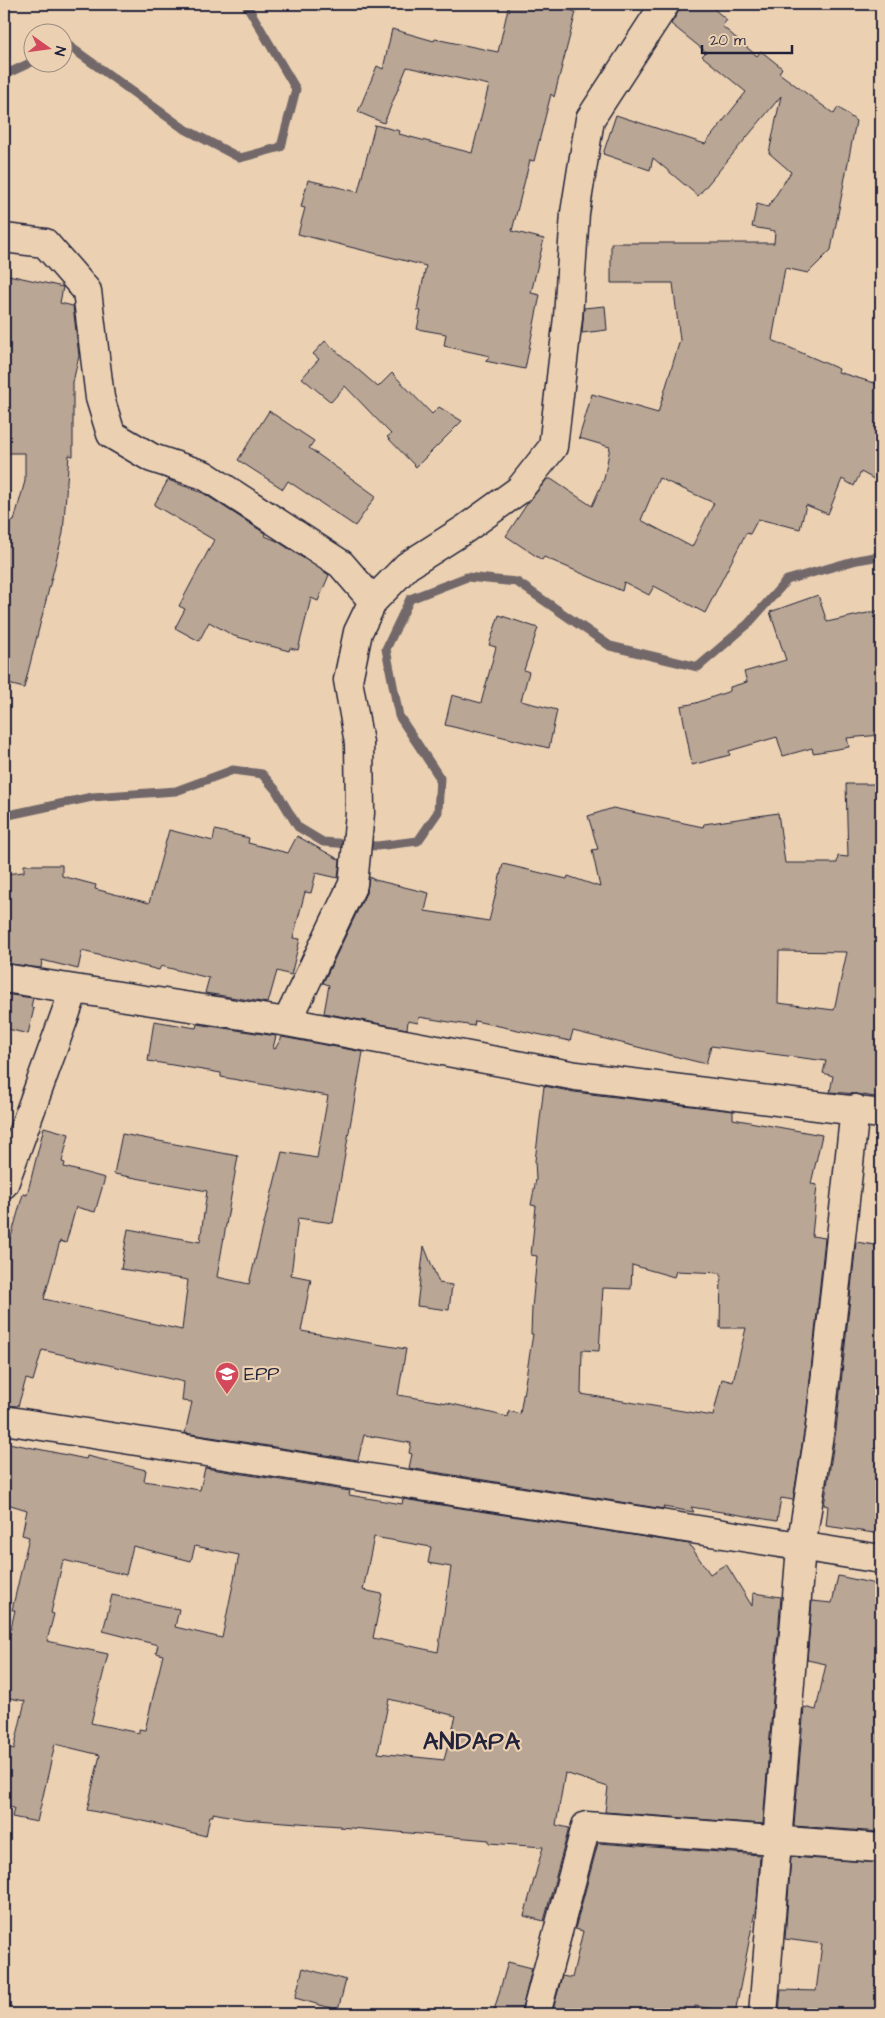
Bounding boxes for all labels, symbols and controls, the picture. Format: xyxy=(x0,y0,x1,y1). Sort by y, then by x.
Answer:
north arrow xyxy=(22,22,72,72)
scale bar xyxy=(702,22,792,54)
text: 20 m xyxy=(710,30,746,51)
text: N xyxy=(49,44,70,58)
school or university icon: EPP xyxy=(214,1361,240,1395)
place label: EPP xyxy=(244,1361,279,1388)
district label: ANDAPA xyxy=(423,1725,521,1759)

